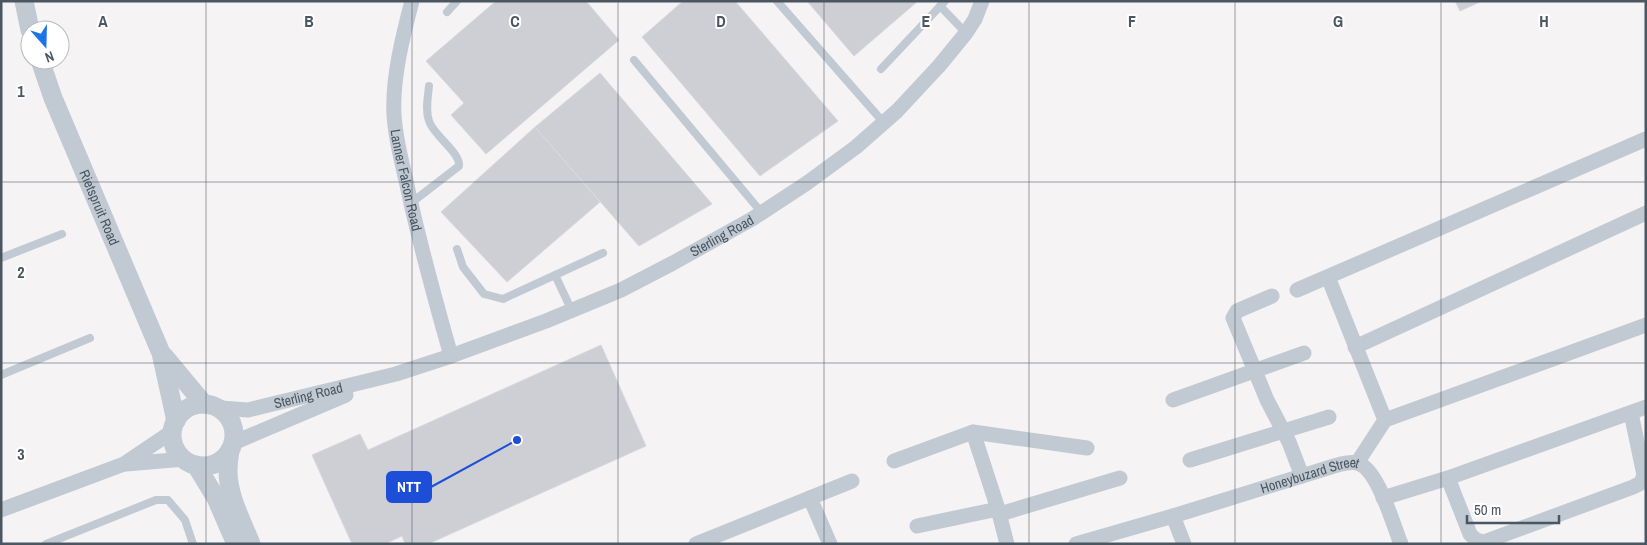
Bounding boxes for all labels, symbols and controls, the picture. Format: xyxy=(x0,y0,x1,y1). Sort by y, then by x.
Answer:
text: A xyxy=(98,10,108,32)
text: B xyxy=(304,10,314,32)
text: C xyxy=(510,10,520,32)
text: D xyxy=(716,10,726,32)
text: E xyxy=(922,10,931,32)
text: F xyxy=(1128,10,1136,32)
text: G xyxy=(1333,10,1343,32)
text: H xyxy=(1539,10,1549,32)
north arrow xyxy=(20,20,70,70)
text: N xyxy=(42,47,56,67)
text: 1 xyxy=(17,80,25,102)
street label: Lanner Falcon Road xyxy=(386,128,426,233)
street label: Rietspruit Road xyxy=(75,167,123,248)
street label: Sterling Road xyxy=(687,211,757,261)
text: 2 xyxy=(17,261,25,283)
street label: Sterling Road xyxy=(272,378,344,412)
text: 3 xyxy=(17,443,25,465)
street label: Honeybuzard Street xyxy=(1258,453,1361,497)
callout: NTT xyxy=(387,472,431,502)
text: NTT xyxy=(397,476,421,497)
scale bar xyxy=(1467,492,1560,524)
text: 50 m xyxy=(1474,499,1501,520)

